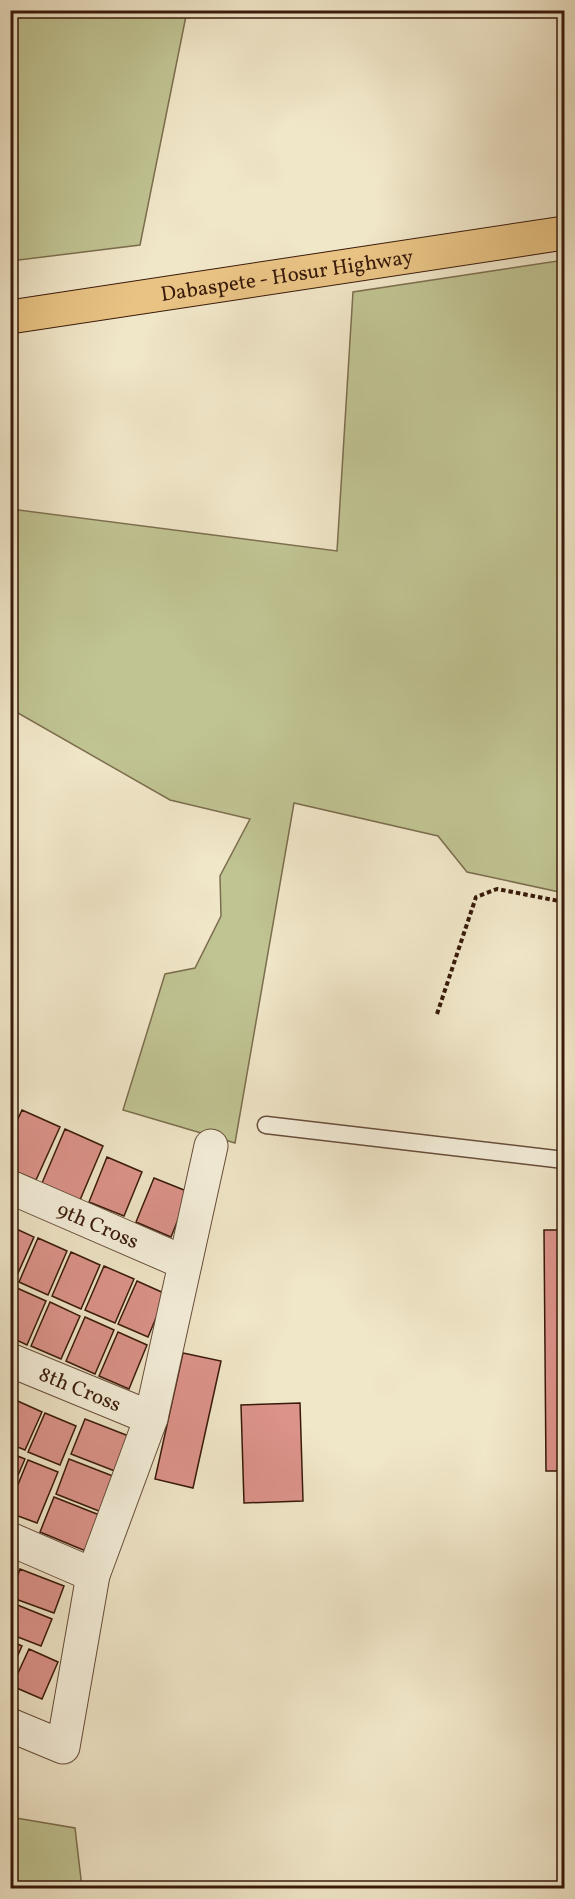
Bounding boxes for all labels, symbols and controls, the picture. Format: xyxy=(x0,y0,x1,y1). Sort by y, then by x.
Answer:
street label: Dabaspete - Hosur Highway xyxy=(159,243,416,310)
street label: 9th Cross xyxy=(52,1196,143,1257)
street label: 8th Cross xyxy=(34,1360,125,1420)

